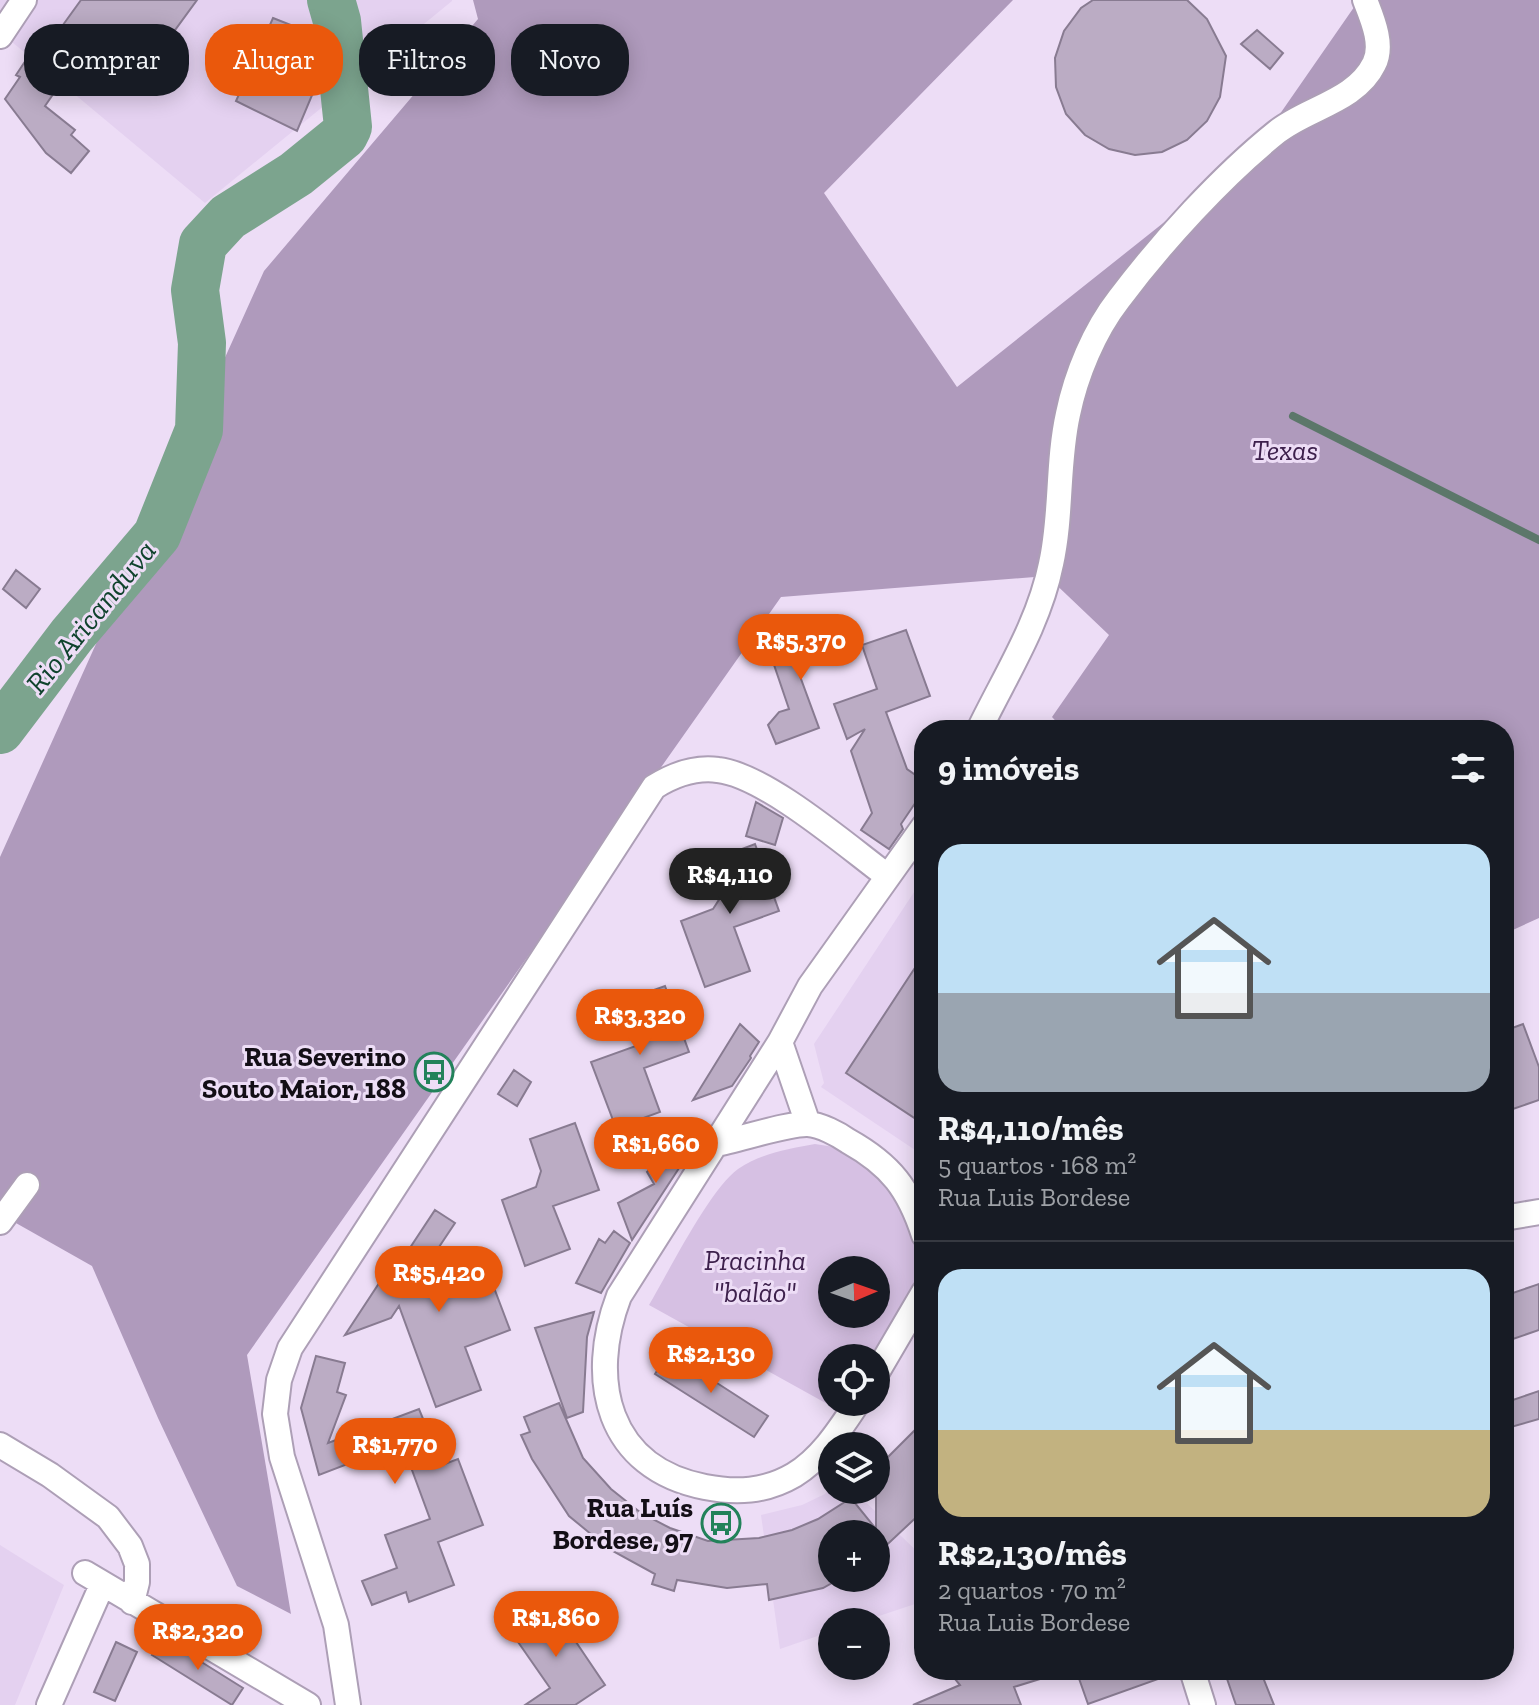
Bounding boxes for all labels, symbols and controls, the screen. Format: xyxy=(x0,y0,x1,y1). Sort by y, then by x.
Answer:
chip: Comprar xyxy=(24,24,189,96)
chip: Alugar xyxy=(205,24,343,96)
chip: Filtros xyxy=(359,24,495,96)
chip: Novo xyxy=(511,24,629,96)
park label: Texas xyxy=(1252,434,1318,467)
water label: Rio Aricanduva xyxy=(18,533,164,701)
pin: R$5,370 xyxy=(727,614,875,682)
text: R$5,370 xyxy=(756,624,846,656)
icon: filters xyxy=(1446,746,1490,790)
text: 9 imóveis xyxy=(938,748,1079,789)
pin: R$4,110 xyxy=(656,848,804,916)
text: R$4,110 xyxy=(687,858,773,890)
icon: home xyxy=(1142,896,1286,1040)
pin: R$3,320 xyxy=(566,989,714,1057)
text: R$3,320 xyxy=(594,999,686,1031)
place label: Rua Severino Souto Maior, 188 xyxy=(202,1040,406,1105)
bus stop icon: Rua Severino Souto Maior, 188 xyxy=(413,1051,455,1093)
text: R$4,110/mês xyxy=(938,1108,1124,1149)
pin: R$1,660 xyxy=(582,1117,730,1185)
text: R$1,660 xyxy=(612,1127,700,1159)
text: 5 quartos · 168 m² xyxy=(938,1149,1136,1181)
text: Rua Luis Bordese xyxy=(938,1181,1130,1213)
park label: Pracinha "balão" xyxy=(704,1244,806,1309)
pin: R$5,420 xyxy=(365,1246,513,1314)
text: R$5,420 xyxy=(393,1256,485,1288)
north arrow xyxy=(818,1256,890,1328)
map controls xyxy=(818,1256,890,1680)
icon: home xyxy=(1142,1321,1286,1465)
pin: R$2,130 xyxy=(637,1327,785,1395)
text: R$2,130 xyxy=(667,1337,755,1369)
button: locate xyxy=(818,1344,890,1416)
pin: R$1,770 xyxy=(321,1418,469,1486)
text: R$1,770 xyxy=(352,1428,438,1460)
button: layers xyxy=(818,1432,890,1504)
place label: Rua Luís Bordese, 97 xyxy=(552,1491,693,1556)
bus stop icon: Rua Luís Bordese, 97 xyxy=(700,1502,742,1544)
button: + xyxy=(818,1520,890,1592)
text: R$2,130/mês xyxy=(938,1533,1127,1574)
text: 2 quartos · 70 m² xyxy=(938,1574,1126,1606)
pin: R$1,860 xyxy=(482,1591,630,1659)
text: R$1,860 xyxy=(512,1601,600,1633)
pin: R$2,320 xyxy=(124,1604,272,1672)
text: Rua Luis Bordese xyxy=(938,1606,1130,1638)
button: − xyxy=(818,1608,890,1680)
text: R$2,320 xyxy=(152,1614,244,1646)

